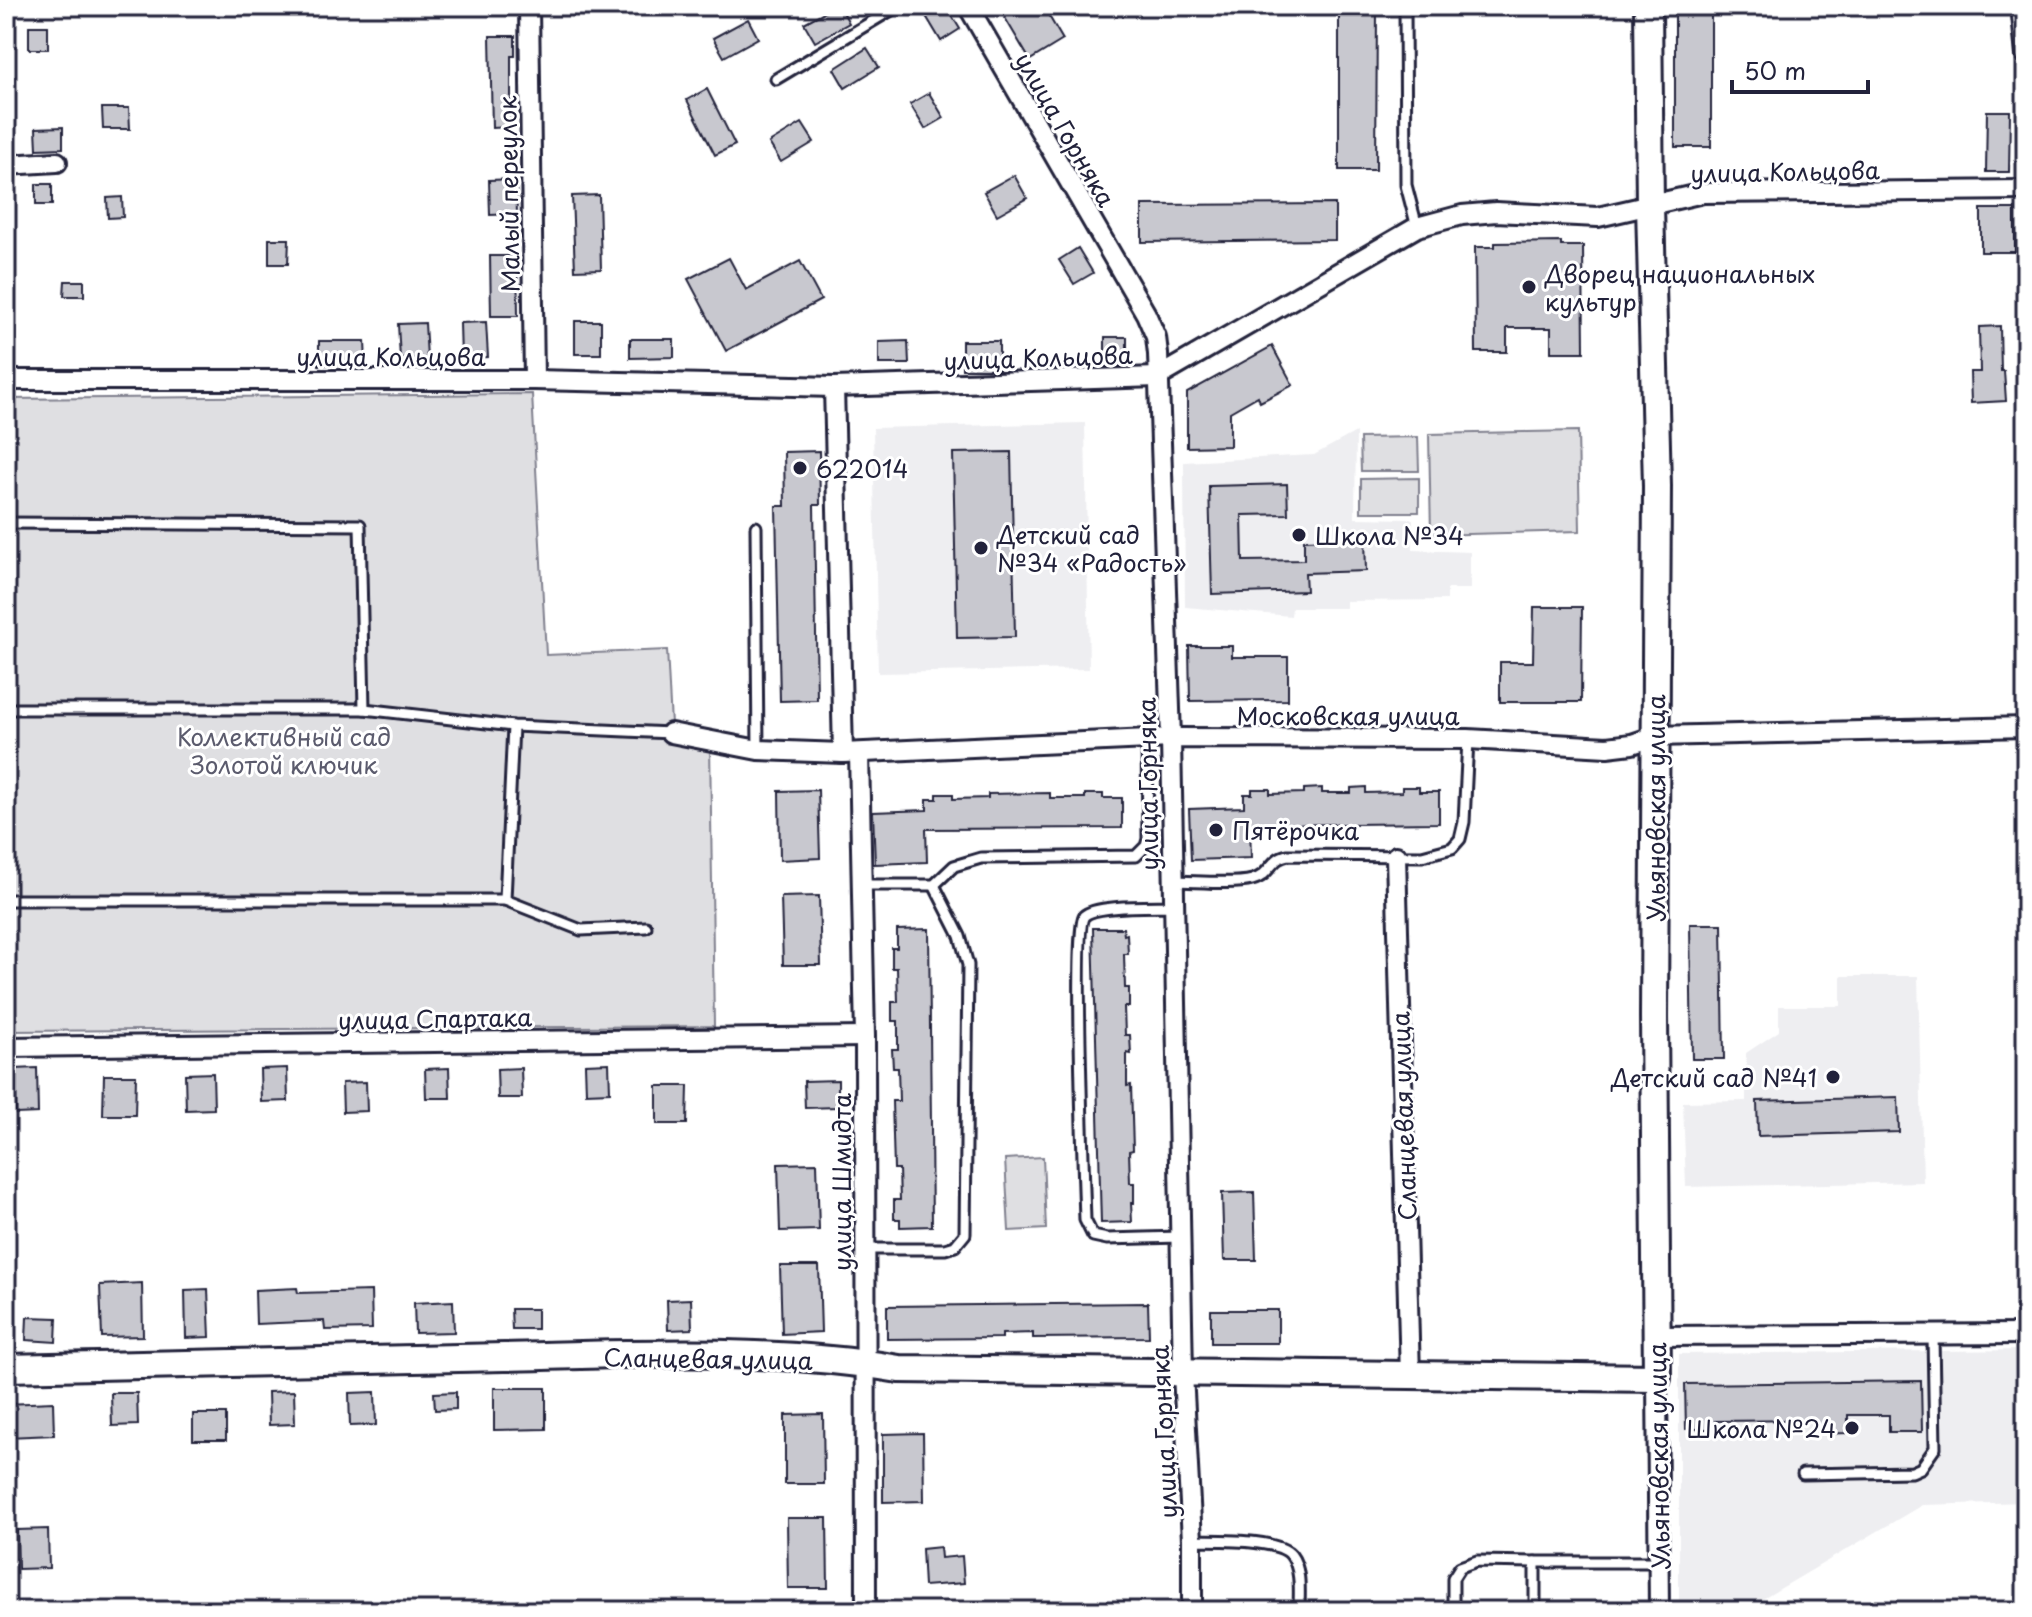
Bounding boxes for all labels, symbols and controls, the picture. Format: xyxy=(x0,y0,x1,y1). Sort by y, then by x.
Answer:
scale bar xyxy=(1732,44,1868,94)
street label: улица Горняка xyxy=(1007,45,1125,213)
text: 50 m xyxy=(1744,52,1806,88)
street label: Малый переулок xyxy=(488,94,528,293)
street label: улица Кольцова xyxy=(1690,151,1880,191)
place label: Дворец национальных культур xyxy=(1544,255,1815,319)
marker: Дворец национальных культур xyxy=(1520,278,1538,296)
street label: улица Кольцова xyxy=(943,336,1133,378)
street label: улица Кольцова xyxy=(296,338,486,374)
place label: 622014 xyxy=(816,450,908,486)
marker: 622014 xyxy=(791,459,809,477)
place label: Детский сад №34 «Радость» xyxy=(996,516,1186,580)
place label: Школа №34 xyxy=(1315,517,1464,553)
marker: Школа №34 xyxy=(1290,526,1308,544)
marker: Детский сад №34 «Радость» xyxy=(972,539,990,557)
street label: Ульяновская улица xyxy=(1637,695,1673,922)
street label: улица Горняка xyxy=(1127,697,1167,871)
street label: Московская улица xyxy=(1237,697,1459,733)
park label: Коллективный сад Золотой ключик xyxy=(177,718,391,782)
place label: Пятёрочка xyxy=(1232,812,1359,848)
marker: Пятёрочка xyxy=(1207,821,1225,839)
street label: улица Спартака xyxy=(337,998,533,1038)
street label: Сланцевая улица xyxy=(1381,1011,1425,1221)
place label: Детский сад №41 xyxy=(1610,1059,1817,1095)
marker: Детский сад №41 xyxy=(1824,1068,1842,1086)
street label: улица Шмидта xyxy=(823,1093,859,1271)
street label: Сланцевая улица xyxy=(603,1338,813,1378)
street label: Ульяновская улица xyxy=(1638,1342,1678,1570)
street label: улица Горняка xyxy=(1140,1344,1186,1519)
place label: Школа №24 xyxy=(1687,1410,1836,1446)
marker: Школа №24 xyxy=(1843,1419,1861,1437)

